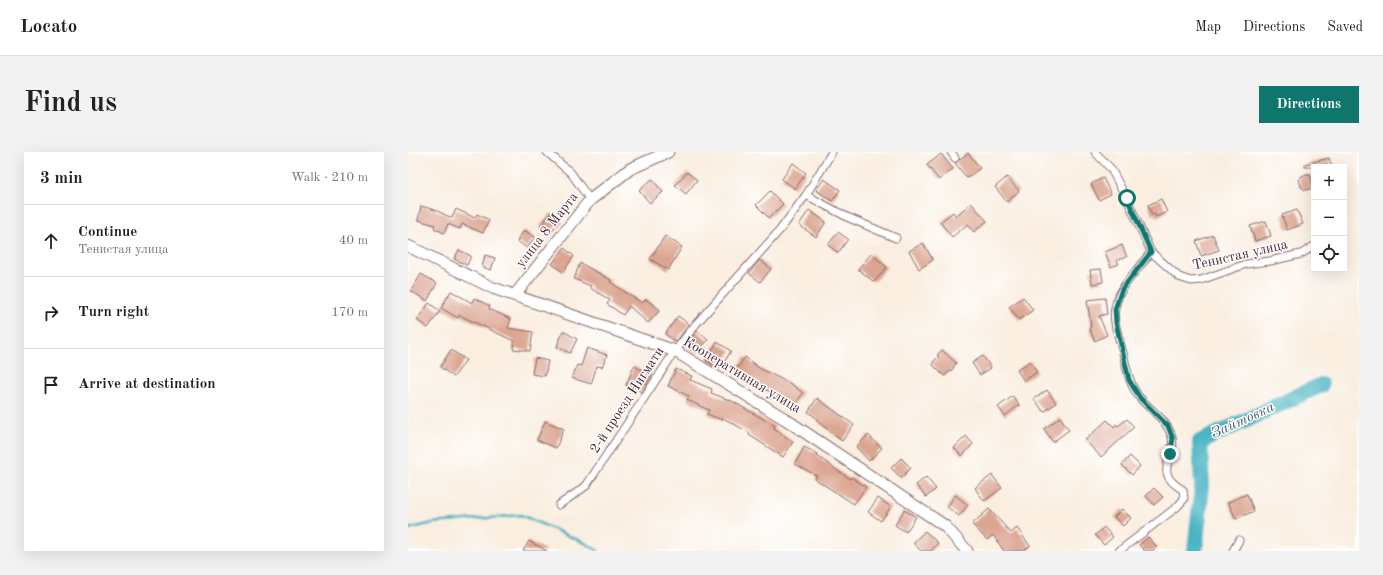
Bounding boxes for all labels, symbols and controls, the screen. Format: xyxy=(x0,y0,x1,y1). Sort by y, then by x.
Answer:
text: Locato xyxy=(20,18,77,37)
text: Map xyxy=(1195,20,1221,34)
text: Directions xyxy=(1243,20,1305,34)
text: Saved xyxy=(1327,20,1363,34)
button: Directions xyxy=(1259,86,1359,123)
text: Find us xyxy=(24,90,117,118)
map controls xyxy=(1311,164,1347,272)
button: + xyxy=(1311,164,1347,200)
text: 3 min xyxy=(40,170,83,187)
text: Walk · 210 m xyxy=(291,171,368,184)
route start xyxy=(1118,189,1136,207)
street label: улица 8 Марта xyxy=(513,190,581,270)
button: − xyxy=(1311,200,1347,236)
text: Continue xyxy=(78,225,137,240)
icon: ahead xyxy=(40,230,62,252)
text: 40 m xyxy=(339,234,368,247)
button: locate xyxy=(1311,236,1347,272)
street label: Тенистая улица xyxy=(1191,237,1289,273)
text: Тенистая улица xyxy=(78,243,168,256)
icon: right xyxy=(40,302,62,324)
text: Turn right xyxy=(78,305,149,320)
text: 170 m xyxy=(331,306,368,319)
street label: Кооперативная улица xyxy=(681,334,803,416)
street label: 2-й проезд Нигмати xyxy=(587,344,667,456)
icon: arrive xyxy=(40,374,62,396)
text: Arrive at destination xyxy=(78,377,216,392)
water label: Зайтовка xyxy=(1209,399,1277,442)
route end xyxy=(1161,445,1179,463)

